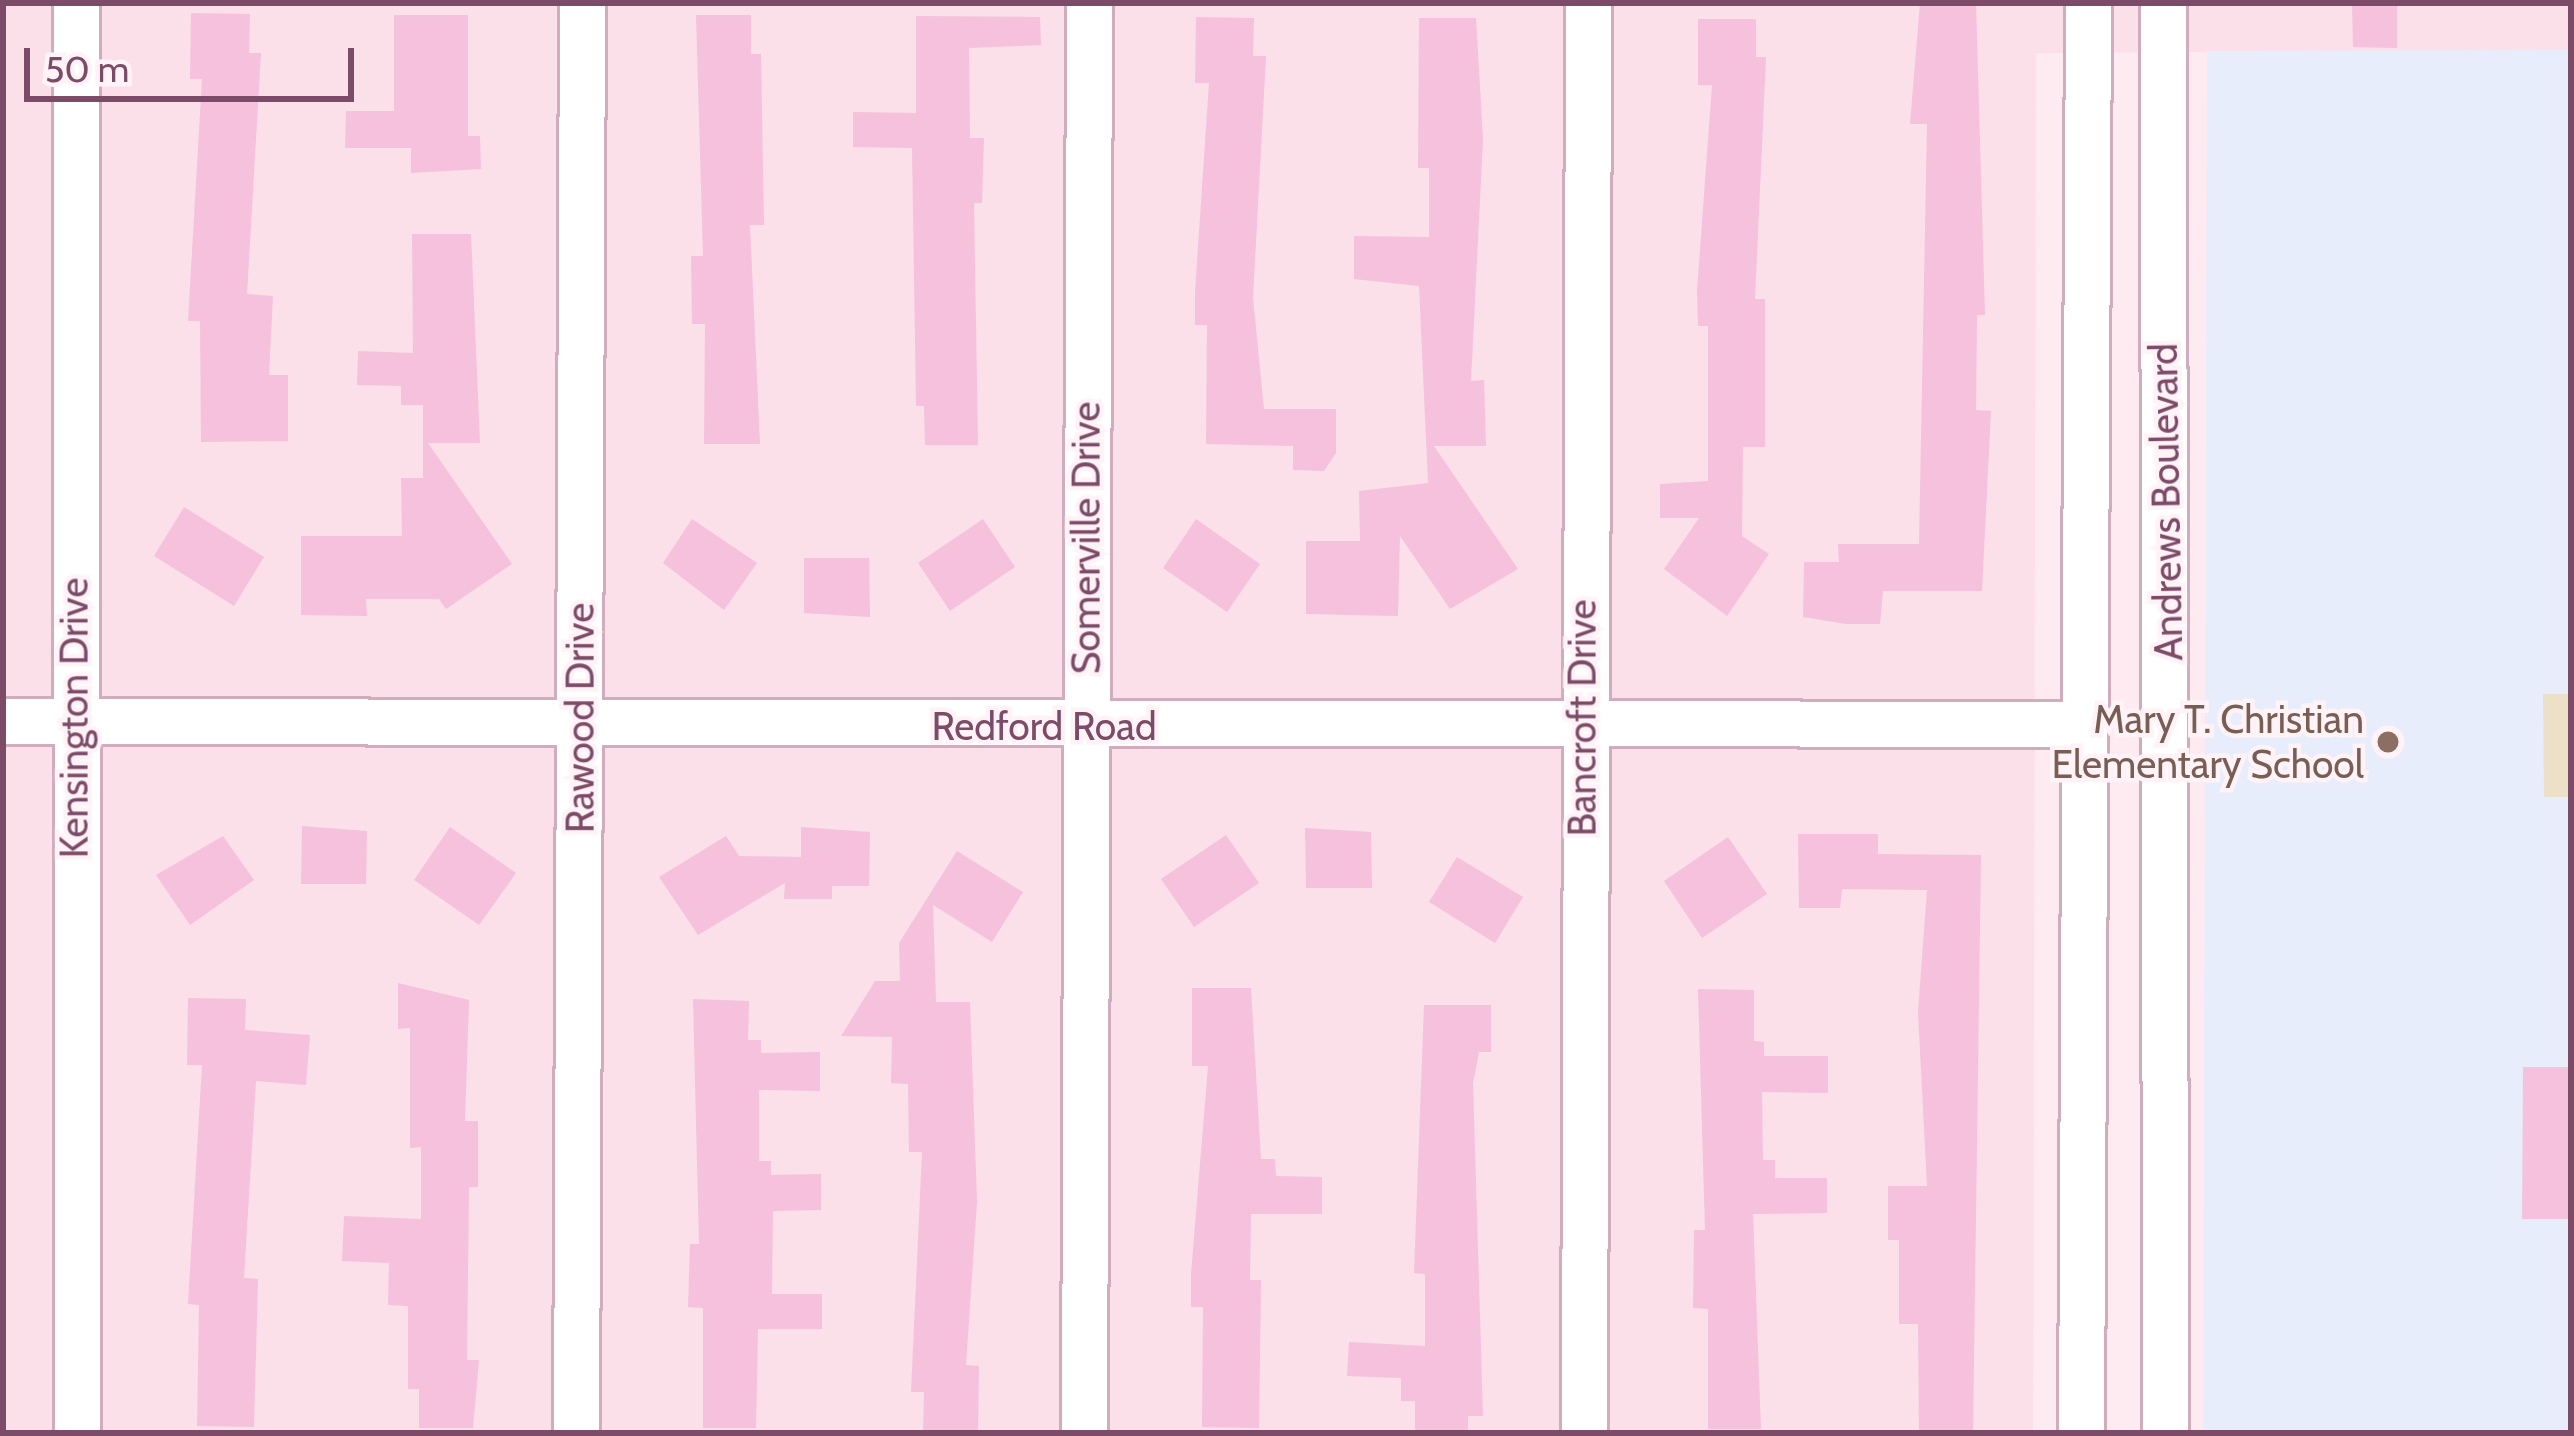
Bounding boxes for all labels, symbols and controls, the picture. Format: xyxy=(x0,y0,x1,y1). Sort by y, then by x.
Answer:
scale bar xyxy=(30,24,360,98)
text: 50 m xyxy=(45,47,129,91)
street label: Andrews Boulevard xyxy=(2140,343,2192,661)
street label: Somerville Drive xyxy=(1063,402,1109,674)
street label: Kensington Drive xyxy=(51,578,97,858)
street label: Bancroft Drive xyxy=(1559,600,1605,836)
street label: Rawood Drive xyxy=(557,603,603,833)
place label: Mary T. Christian Elementary School xyxy=(2051,697,2364,788)
street label: Redford Road xyxy=(931,703,1157,749)
marker: Mary T. Christian Elementary School xyxy=(2375,729,2401,755)

